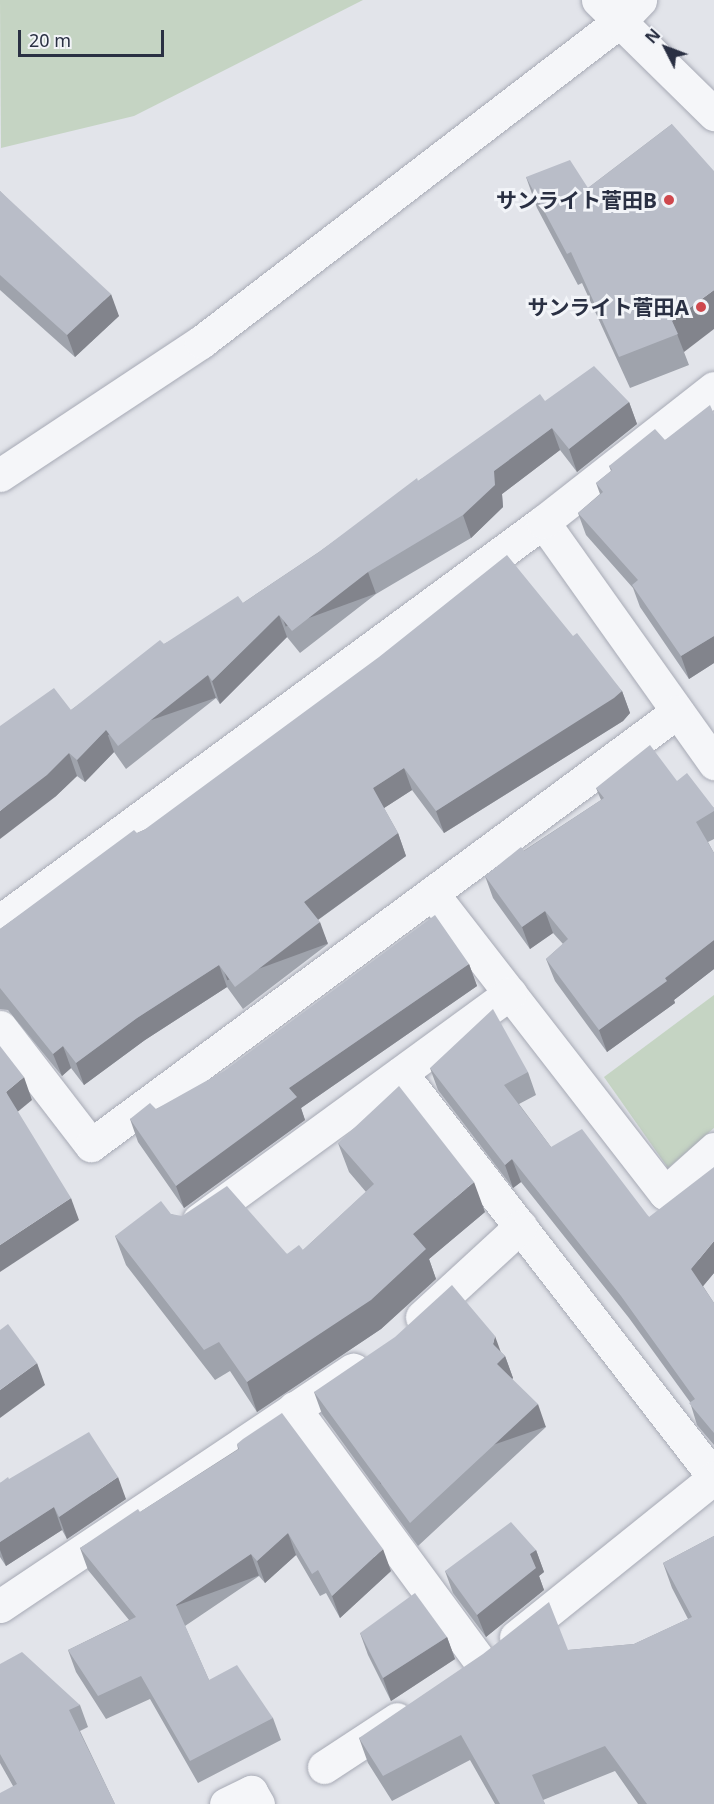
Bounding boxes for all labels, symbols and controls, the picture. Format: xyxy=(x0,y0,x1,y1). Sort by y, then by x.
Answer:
scale bar xyxy=(21,18,166,56)
north arrow xyxy=(636,18,696,78)
text: N xyxy=(640,24,665,48)
text: 20 m xyxy=(29,28,71,52)
place label: サンライト菅田B xyxy=(496,187,657,213)
marker: サンライト菅田B xyxy=(662,193,676,207)
place label: サンライト菅田A xyxy=(527,294,689,320)
marker: サンライト菅田A xyxy=(694,300,708,314)

